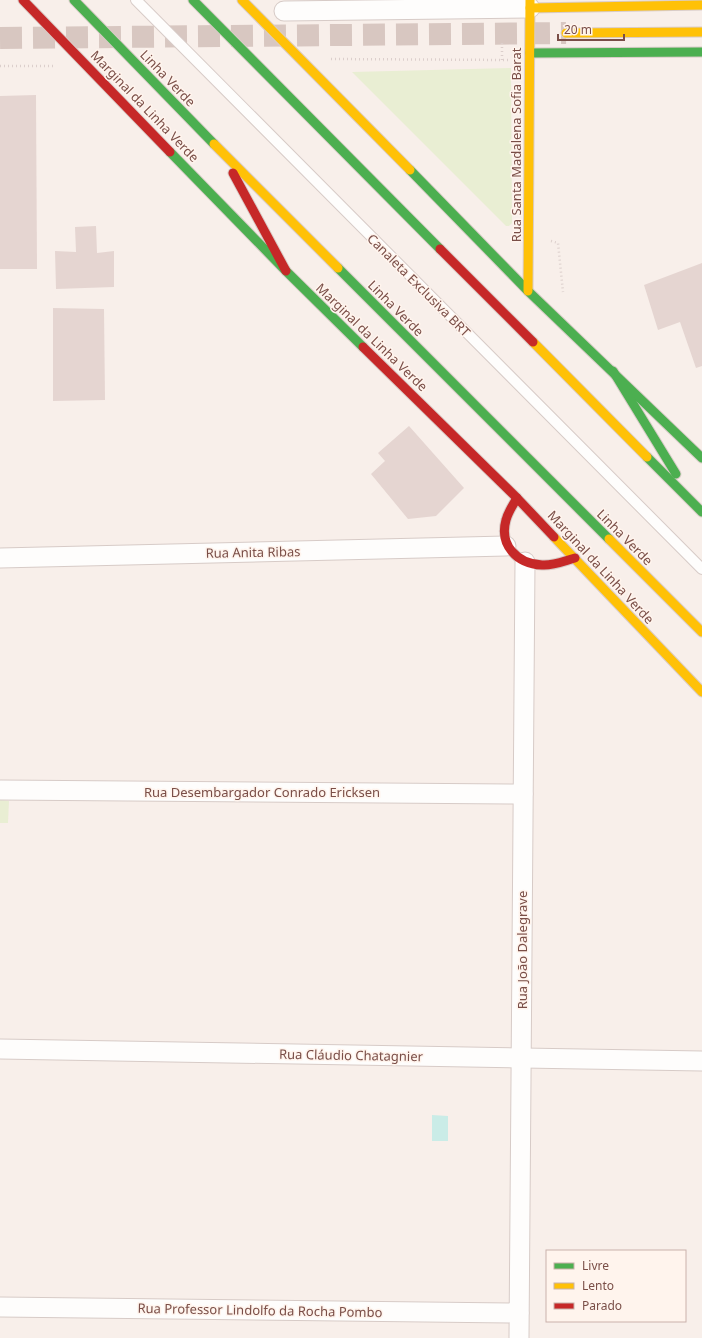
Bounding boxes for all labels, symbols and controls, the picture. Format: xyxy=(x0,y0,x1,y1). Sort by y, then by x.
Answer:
scale bar xyxy=(558,16,624,42)
text: 20 m xyxy=(564,21,592,38)
street label: Marginal da Linha Verde xyxy=(87,46,203,166)
street label: Linha Verde xyxy=(136,46,200,110)
street label: Rua Santa Madalena Sofia Barat xyxy=(507,47,525,242)
street label: Canaleta Exclusiva BRT xyxy=(363,229,475,341)
street label: Linha Verde xyxy=(364,276,428,340)
street label: Marginal da Linha Verde xyxy=(312,279,432,395)
street label: Linha Verde xyxy=(593,505,657,569)
street label: Marginal da Linha Verde xyxy=(544,507,658,627)
street label: Rua Anita Ribas xyxy=(205,542,301,562)
street label: Rua Desembargador Conrado Ericksen xyxy=(144,783,380,801)
street label: Rua João Dalegrave xyxy=(513,891,531,1009)
street label: Rua Cláudio Chatagnier xyxy=(279,1045,424,1065)
legend xyxy=(546,1250,686,1322)
text: Livre xyxy=(582,1257,609,1274)
text: Lento xyxy=(582,1277,614,1294)
text: Parado xyxy=(582,1297,622,1314)
street label: Rua Professor Lindolfo da Rocha Pombo xyxy=(137,1299,383,1321)

